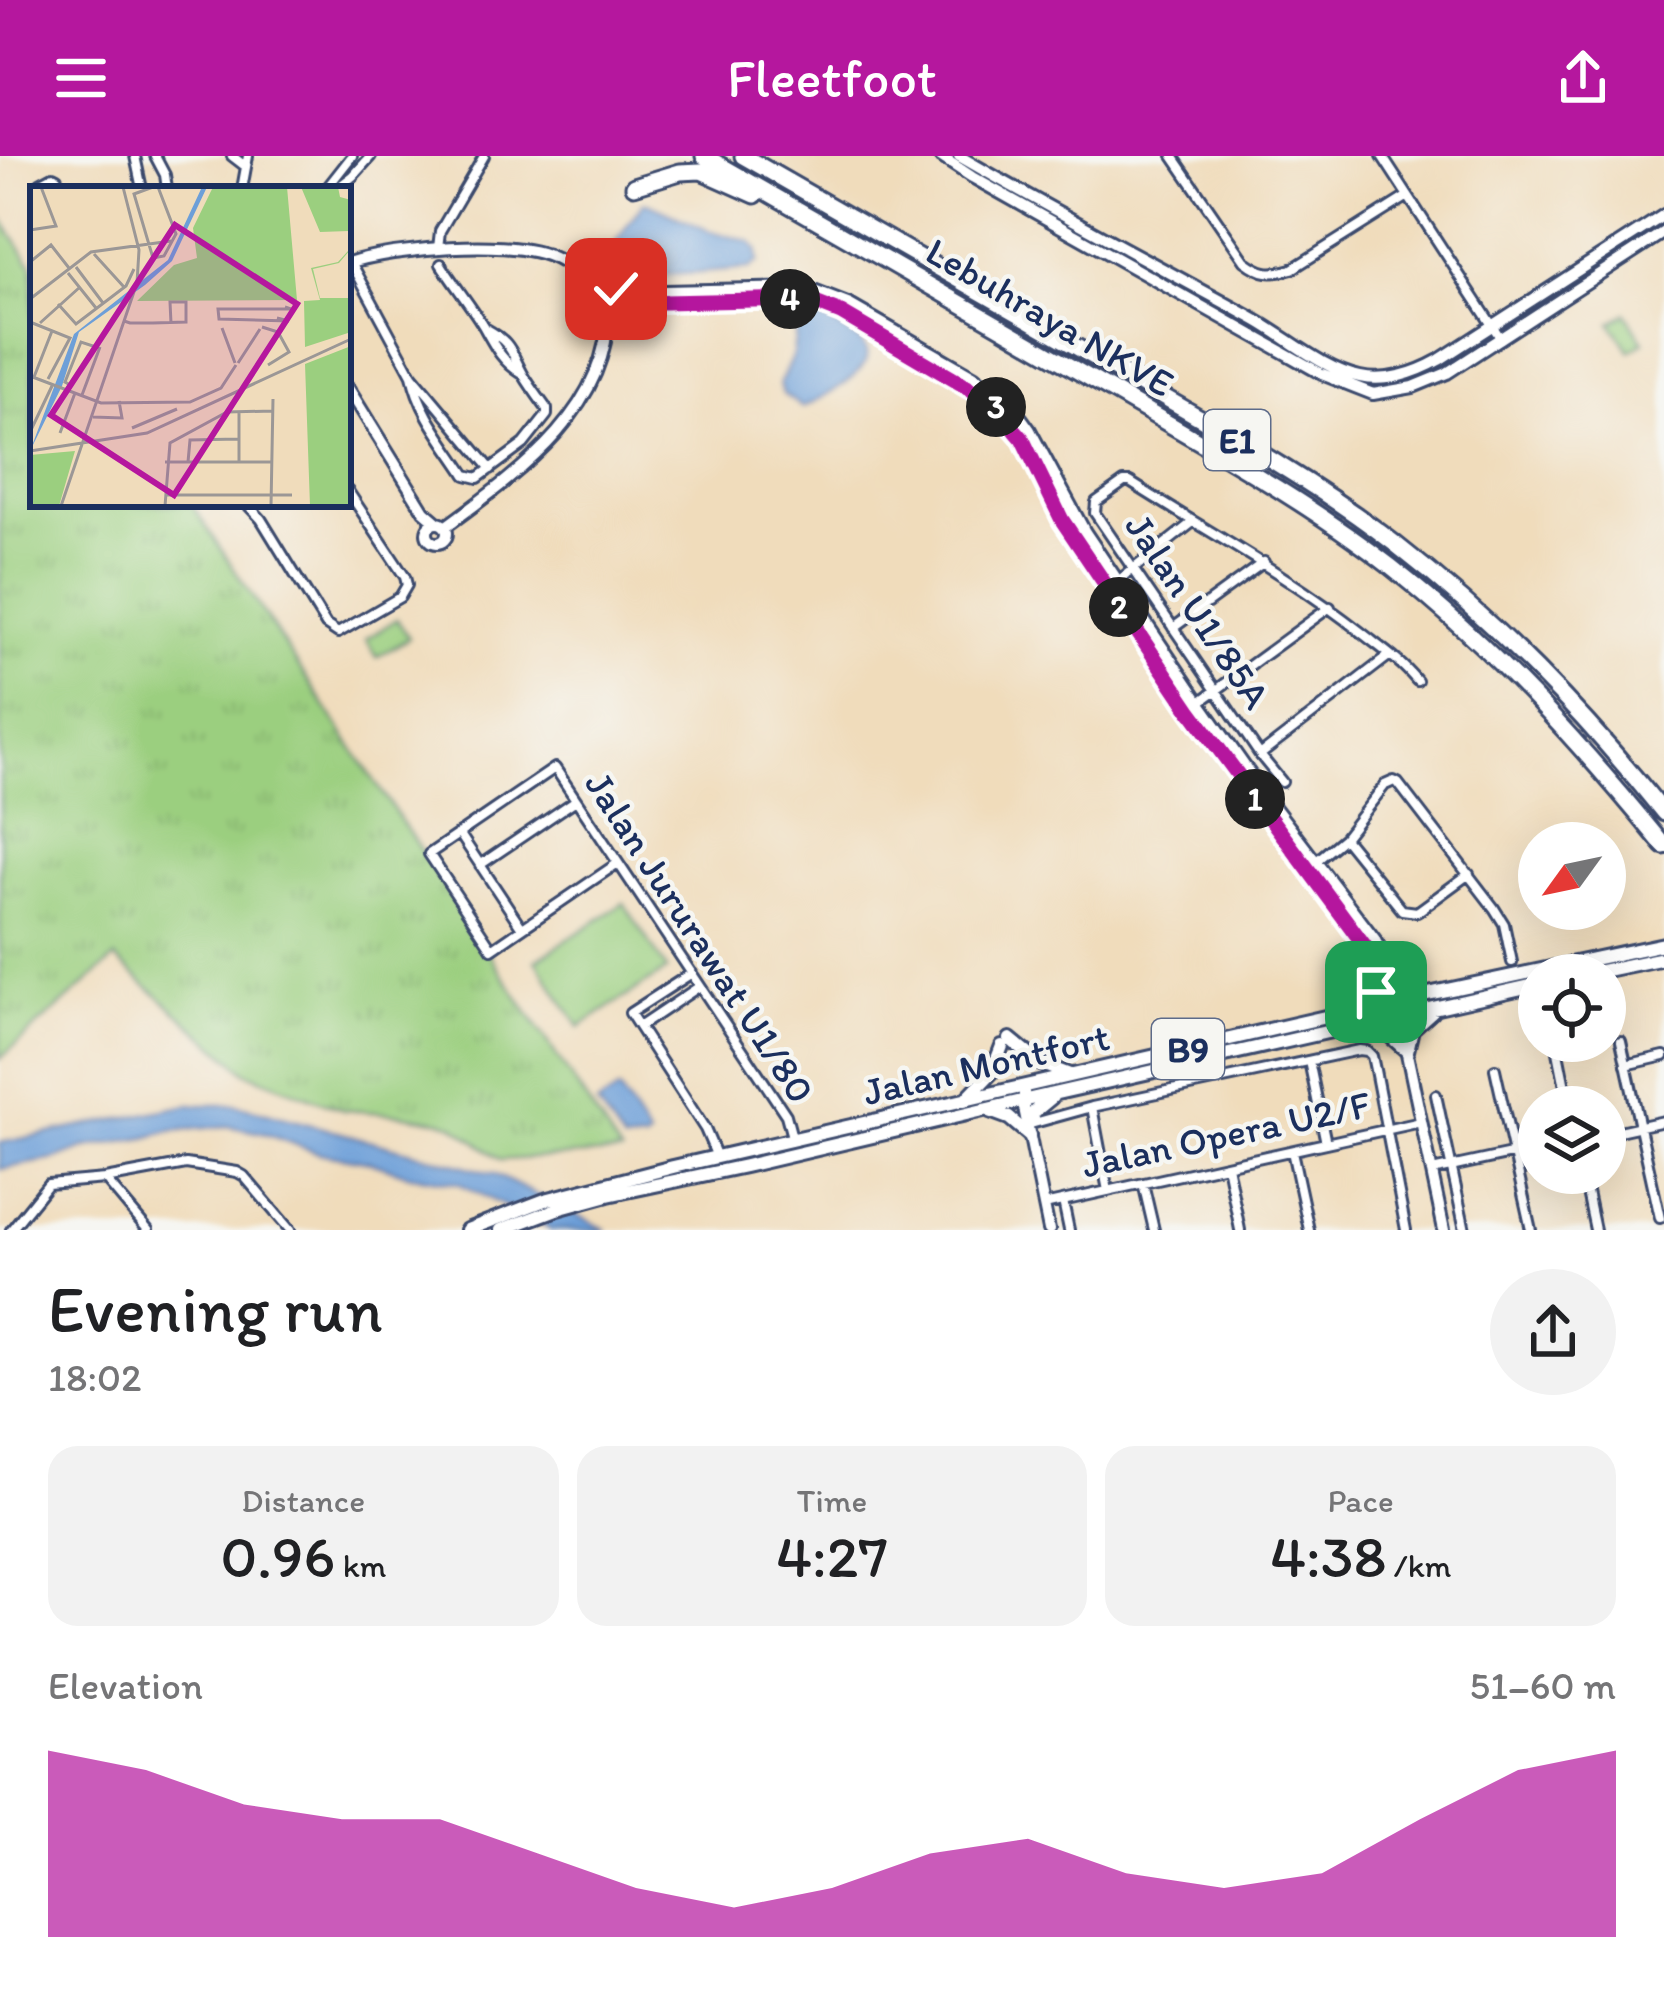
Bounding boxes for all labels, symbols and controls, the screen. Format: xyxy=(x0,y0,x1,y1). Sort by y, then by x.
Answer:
icon: menu xyxy=(48,45,114,111)
icon: share xyxy=(1550,45,1616,111)
text: Fleetfoot xyxy=(727,46,937,111)
inset map xyxy=(30,186,351,507)
street label: Lebuhraya NKVE xyxy=(918,227,1182,407)
pin xyxy=(565,238,667,340)
icon: check xyxy=(583,256,649,322)
pin: 4 xyxy=(760,269,820,329)
text: 4 xyxy=(780,279,800,318)
pin: 3 xyxy=(966,377,1026,437)
text: 3 xyxy=(987,387,1005,426)
road number: E1 xyxy=(1204,410,1270,470)
street label: Jalan U1/85A xyxy=(1115,504,1281,718)
pin: 2 xyxy=(1089,577,1149,637)
text: 2 xyxy=(1110,587,1128,626)
street label: Jalan Jururawat U1/80 xyxy=(575,762,825,1112)
pin: 1 xyxy=(1225,769,1285,829)
text: 1 xyxy=(1247,779,1263,818)
north arrow xyxy=(1518,822,1626,930)
map controls xyxy=(1518,822,1626,1194)
pin xyxy=(1325,941,1427,1043)
button: locate xyxy=(1518,954,1626,1062)
icon: arrive xyxy=(1343,959,1409,1025)
street label: Jalan Montfort xyxy=(858,1013,1114,1115)
road number: B9 xyxy=(1152,1019,1224,1079)
street label: Jalan Opera U2/F xyxy=(1078,1081,1374,1187)
button: layers xyxy=(1518,1086,1626,1194)
text: Evening run xyxy=(48,1269,383,1349)
button: share xyxy=(1490,1269,1616,1395)
text: 18:02 xyxy=(48,1354,142,1401)
text: Distance xyxy=(242,1481,365,1520)
text: Time xyxy=(797,1481,867,1520)
text: Pace xyxy=(1328,1481,1394,1520)
text: 0.96 xyxy=(220,1520,335,1592)
text: 4:27 xyxy=(776,1520,888,1592)
text: 4:38 xyxy=(1270,1520,1386,1592)
text: km xyxy=(335,1546,386,1585)
text: /km xyxy=(1386,1546,1451,1585)
text: Elevation xyxy=(48,1662,203,1709)
text: 51–60 m xyxy=(1469,1662,1616,1709)

